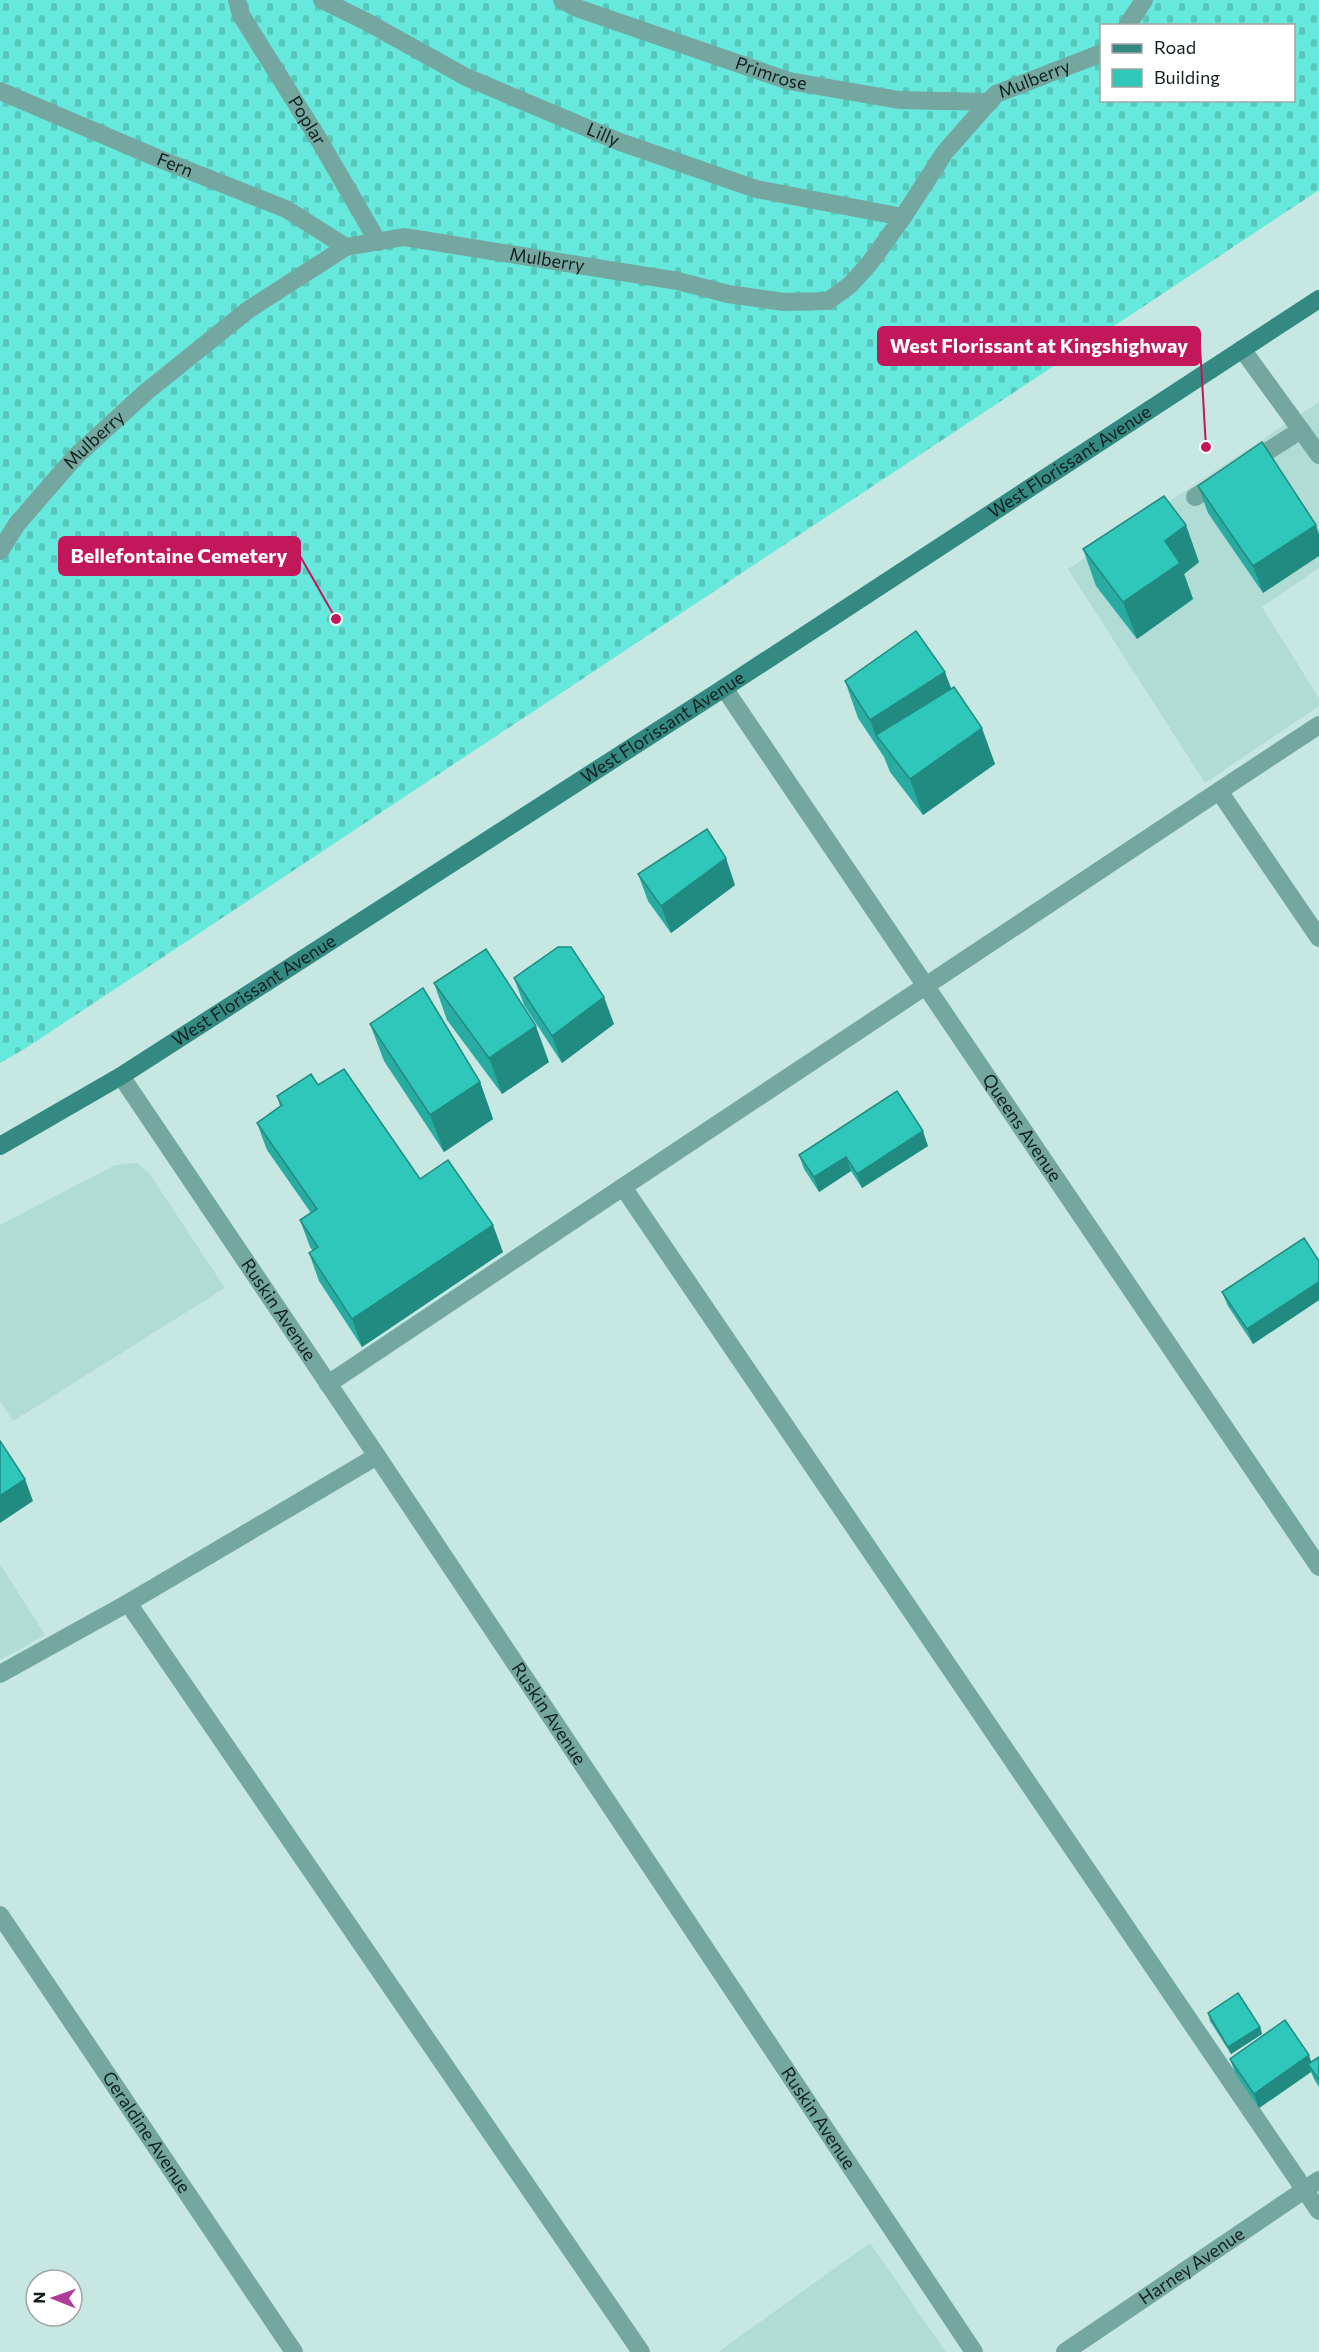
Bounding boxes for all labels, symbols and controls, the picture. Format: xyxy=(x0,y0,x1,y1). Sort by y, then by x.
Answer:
legend xyxy=(1100,24,1295,102)
text: Road xyxy=(1154,36,1196,58)
street label: Primrose xyxy=(733,51,809,94)
street label: Mulberry xyxy=(995,54,1073,102)
text: Building xyxy=(1154,66,1220,88)
street label: Poplar xyxy=(284,92,331,148)
street label: Lilly xyxy=(584,117,623,151)
street label: Fern xyxy=(154,147,197,181)
street label: Mulberry xyxy=(508,242,586,276)
callout: West Florissant at Kingshighway xyxy=(878,327,1200,365)
text: West Florissant at Kingshighway xyxy=(890,333,1188,357)
street label: West Florissant Avenue xyxy=(984,400,1155,522)
street label: Mulberry xyxy=(58,405,128,473)
callout: Bellefontaine Cemetery xyxy=(59,537,300,575)
text: Bellefontaine Cemetery xyxy=(70,543,288,567)
street label: West Florissant Avenue xyxy=(576,666,748,787)
street label: West Florissant Avenue xyxy=(168,929,339,1050)
street label: Queens Avenue xyxy=(978,1069,1067,1185)
street label: Ruskin Avenue xyxy=(237,1254,322,1365)
street label: Ruskin Avenue xyxy=(508,1658,592,1769)
street label: Ruskin Avenue xyxy=(777,2062,861,2173)
street label: Geraldine Avenue xyxy=(98,2067,196,2197)
street label: Harney Avenue xyxy=(1134,2222,1248,2309)
north arrow xyxy=(24,2268,84,2328)
text: N xyxy=(29,2292,48,2304)

